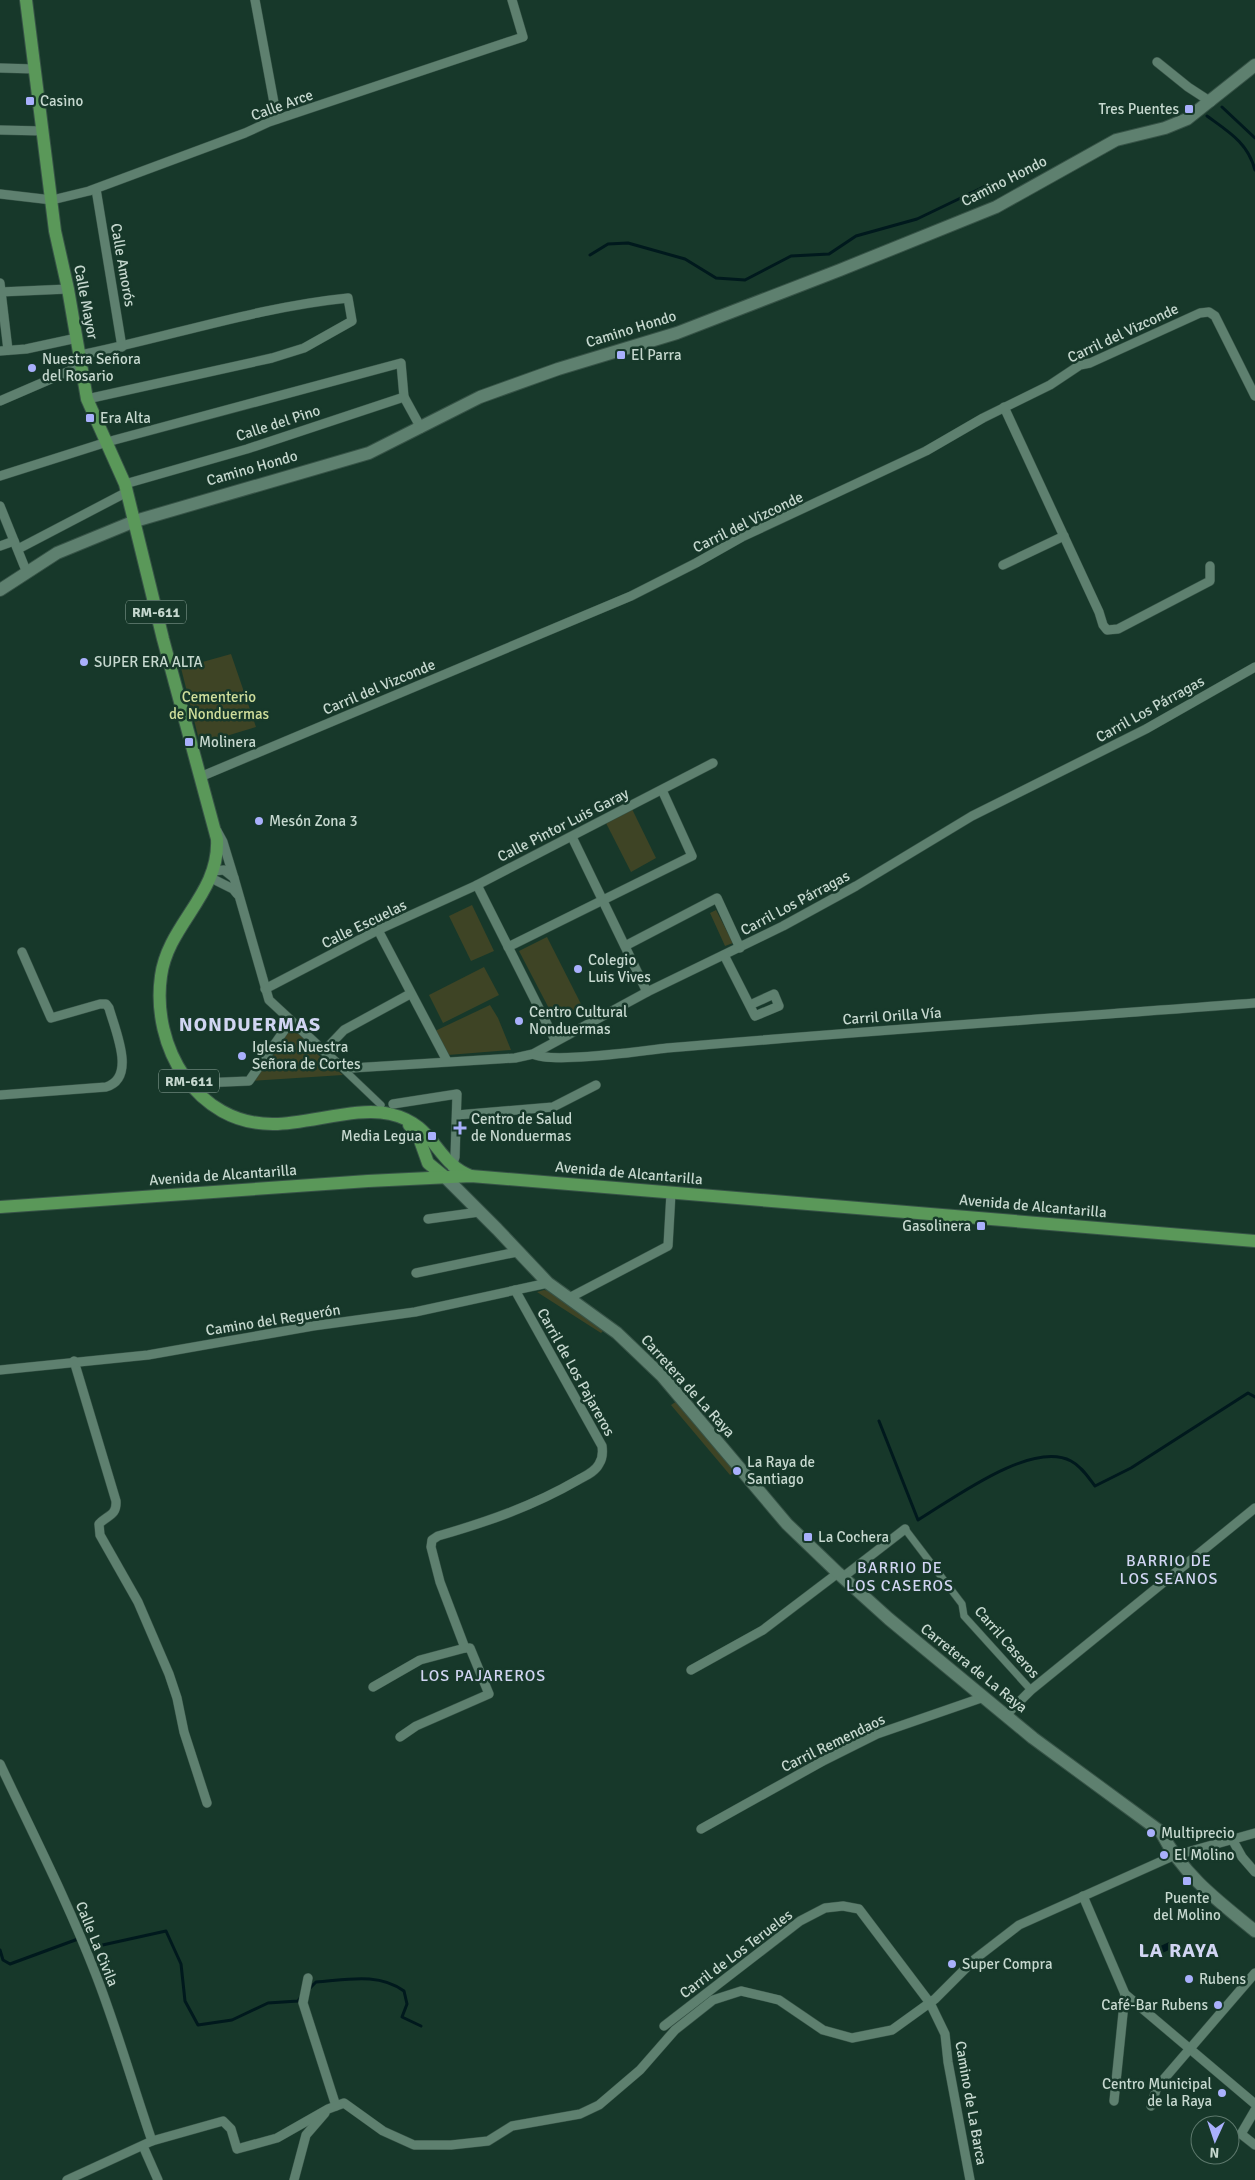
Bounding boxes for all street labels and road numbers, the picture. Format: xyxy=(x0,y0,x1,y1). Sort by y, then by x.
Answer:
street label: Calle Arce xyxy=(248,85,316,125)
street label: Camino Hondo xyxy=(958,152,1050,210)
street label: Calle Amorós xyxy=(107,222,139,309)
street label: Calle Mayor xyxy=(70,263,102,341)
street label: Carril del Vizconde xyxy=(1065,299,1181,367)
street label: Camino Hondo xyxy=(584,307,679,351)
street label: Calle del Pino xyxy=(234,401,323,445)
street label: Camino Hondo xyxy=(204,446,300,490)
street label: Carril del Vizconde xyxy=(690,488,806,556)
road number: RM-611 xyxy=(126,600,186,624)
street label: Carril del Vizconde xyxy=(320,655,438,719)
street label: Carril Los Párragas xyxy=(1093,672,1208,746)
street label: Calle Pintor Luis Garay xyxy=(494,784,632,866)
street label: Carril Los Párragas xyxy=(737,866,853,939)
street label: Calle Escuelas xyxy=(319,895,410,952)
street label: Carril Orilla Vía xyxy=(842,1004,942,1028)
road number: RM-611 xyxy=(159,1070,219,1092)
street label: Avenida de Alcantarilla xyxy=(554,1158,704,1188)
street label: Avenida de Alcantarilla xyxy=(149,1161,297,1189)
street label: Avenida de Alcantarilla xyxy=(958,1191,1108,1221)
street label: Camino del Reguerón xyxy=(204,1300,342,1340)
street label: Carril de Los Pajareros xyxy=(533,1305,619,1439)
street label: Carretera de La Raya xyxy=(637,1331,739,1441)
street label: Carril Caseros xyxy=(971,1602,1044,1682)
street label: Carretera de La Raya xyxy=(917,1620,1031,1716)
street label: Carril Remendaos xyxy=(778,1710,888,1776)
street label: Calle La Civila xyxy=(72,1899,122,1989)
street label: Carril de Los Terueles xyxy=(676,1905,796,2002)
street label: Camino de La Barca xyxy=(951,2039,991,2167)

